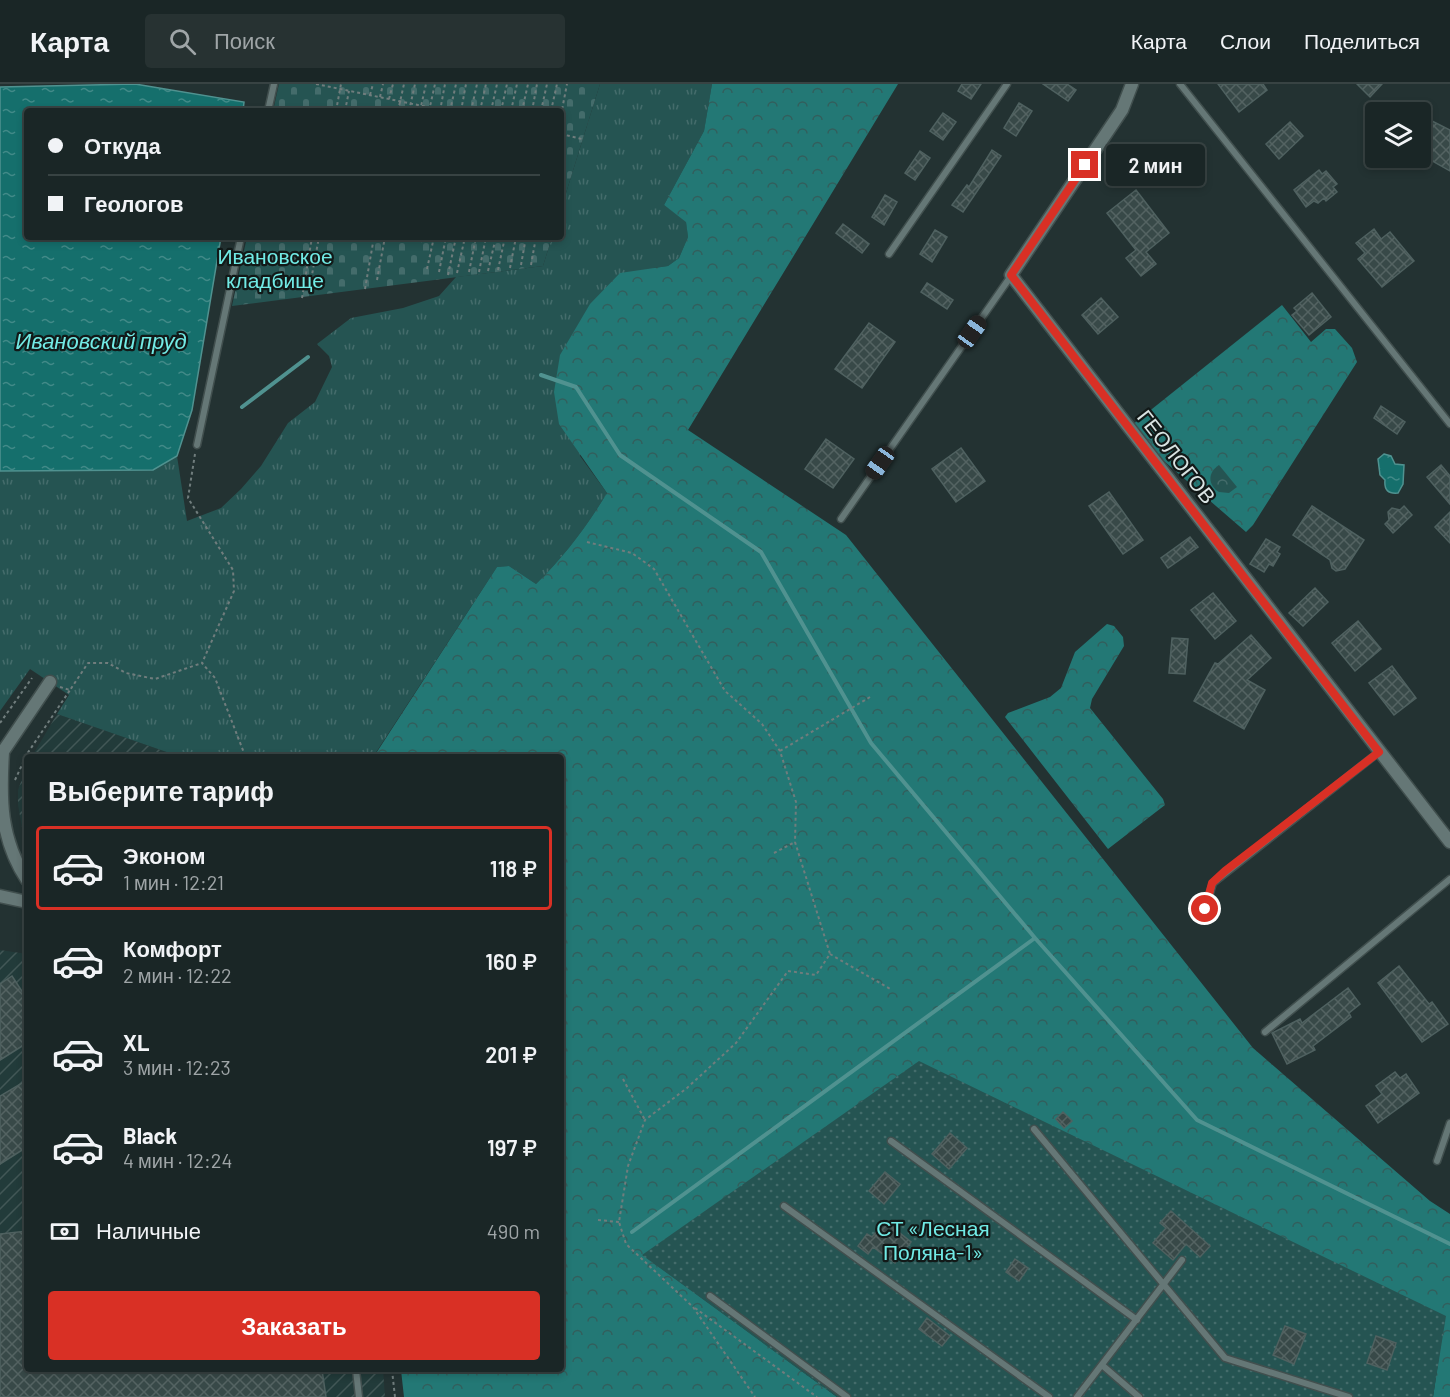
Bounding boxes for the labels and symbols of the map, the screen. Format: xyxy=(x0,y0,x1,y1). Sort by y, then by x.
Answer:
callout: 2 мин xyxy=(1106,144,1205,186)
route end xyxy=(1071,151,1098,178)
park label: Ивановское кладбище xyxy=(217,243,333,292)
car xyxy=(954,312,990,352)
water label: Ивановский пруд xyxy=(15,327,187,354)
street label: ГЕОЛОГОВ xyxy=(1133,404,1222,508)
car xyxy=(862,443,898,483)
route start xyxy=(1191,895,1218,922)
park label: СТ «Лесная Поляна-1» xyxy=(876,1215,990,1264)

